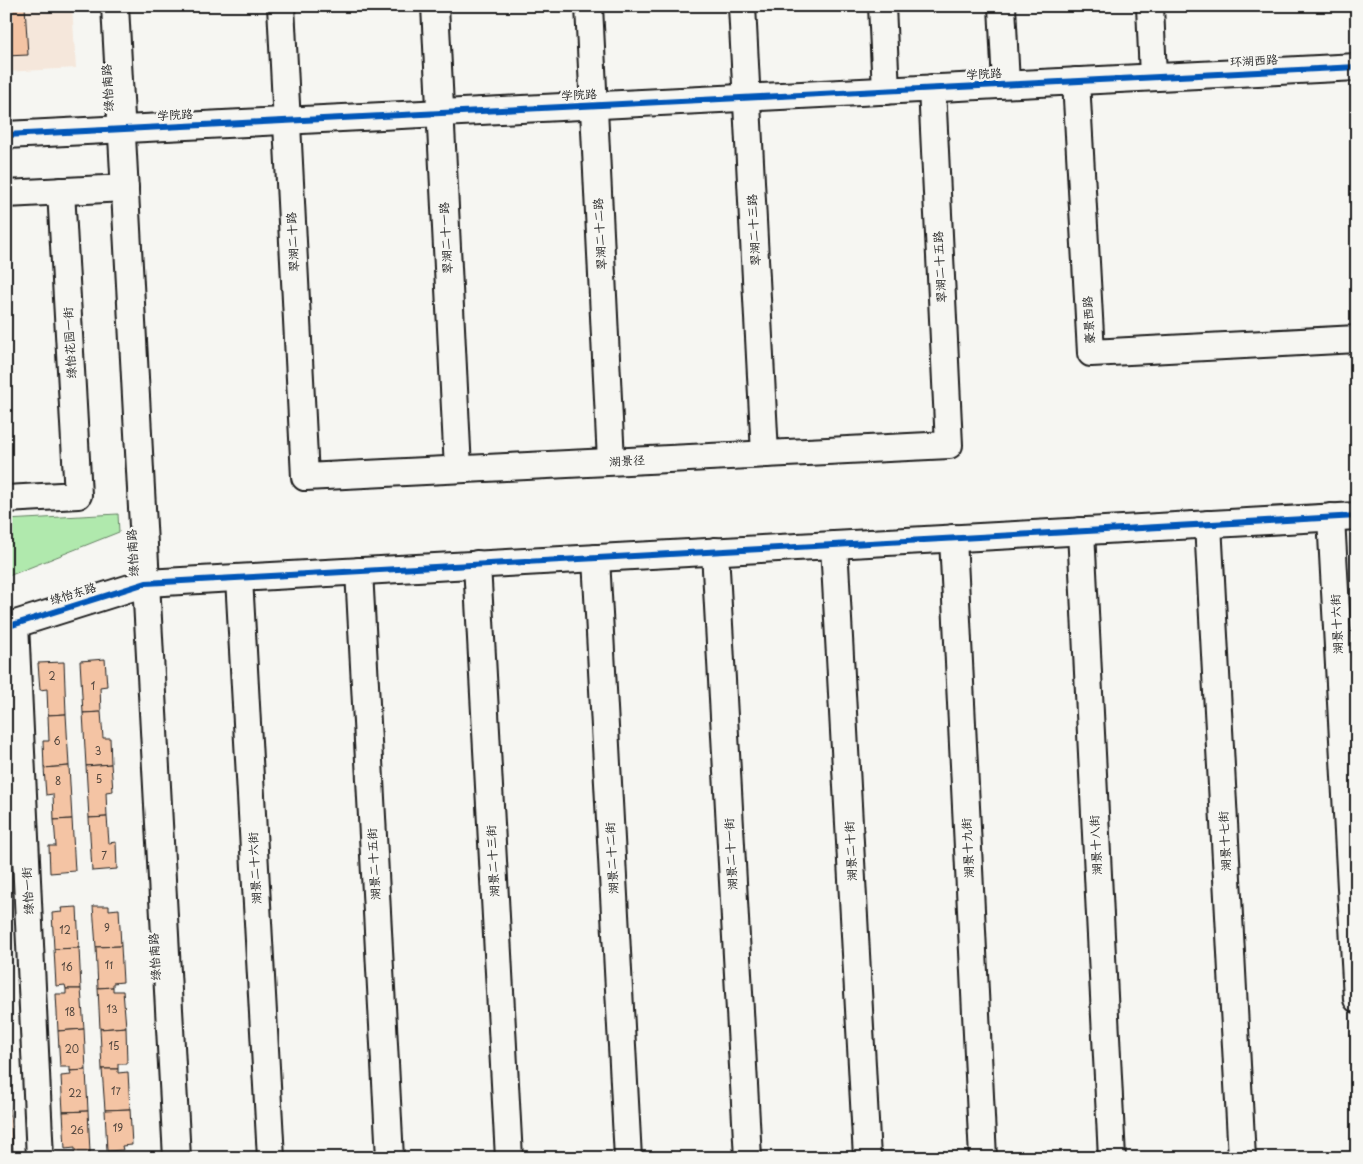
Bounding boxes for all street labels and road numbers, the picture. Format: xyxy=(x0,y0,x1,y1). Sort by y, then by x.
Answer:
street label: 环湖西路 xyxy=(1230,50,1278,70)
street label: 学院路 xyxy=(965,63,1002,83)
street label: 绿怡南路 xyxy=(97,64,117,112)
street label: 学院路 xyxy=(560,84,597,104)
street label: 学院路 xyxy=(156,104,193,124)
street label: 翠湖二十三路 xyxy=(742,194,764,266)
street label: 翠湖二十二路 xyxy=(588,198,610,270)
street label: 翠湖二十一路 xyxy=(434,202,456,274)
street label: 翠湖二十路 xyxy=(281,212,303,272)
street label: 翠湖二十五路 xyxy=(928,231,950,303)
street label: 豪景西路 xyxy=(1078,296,1098,344)
street label: 绿怡花园一街 xyxy=(58,307,80,379)
street label: 湖景径 xyxy=(608,450,645,470)
street label: 绿怡南路 xyxy=(122,529,142,577)
street label: 绿怡东路 xyxy=(47,577,98,609)
street label: 湖景十六街 xyxy=(1325,594,1347,654)
street label: 湖景十七街 xyxy=(1213,811,1235,871)
street label: 湖景十八街 xyxy=(1084,815,1106,875)
street label: 湖景二十一街 xyxy=(719,818,741,890)
street label: 湖景十九街 xyxy=(956,818,978,878)
street label: 湖景二十街 xyxy=(839,821,861,881)
street label: 湖景二十二街 xyxy=(600,822,622,894)
street label: 湖景二十三街 xyxy=(481,825,503,897)
street label: 湖景二十五街 xyxy=(362,828,384,900)
street label: 湖景二十六街 xyxy=(243,832,265,904)
street label: 绿怡一街 xyxy=(17,867,37,915)
street label: 绿怡南路 xyxy=(144,933,164,981)

